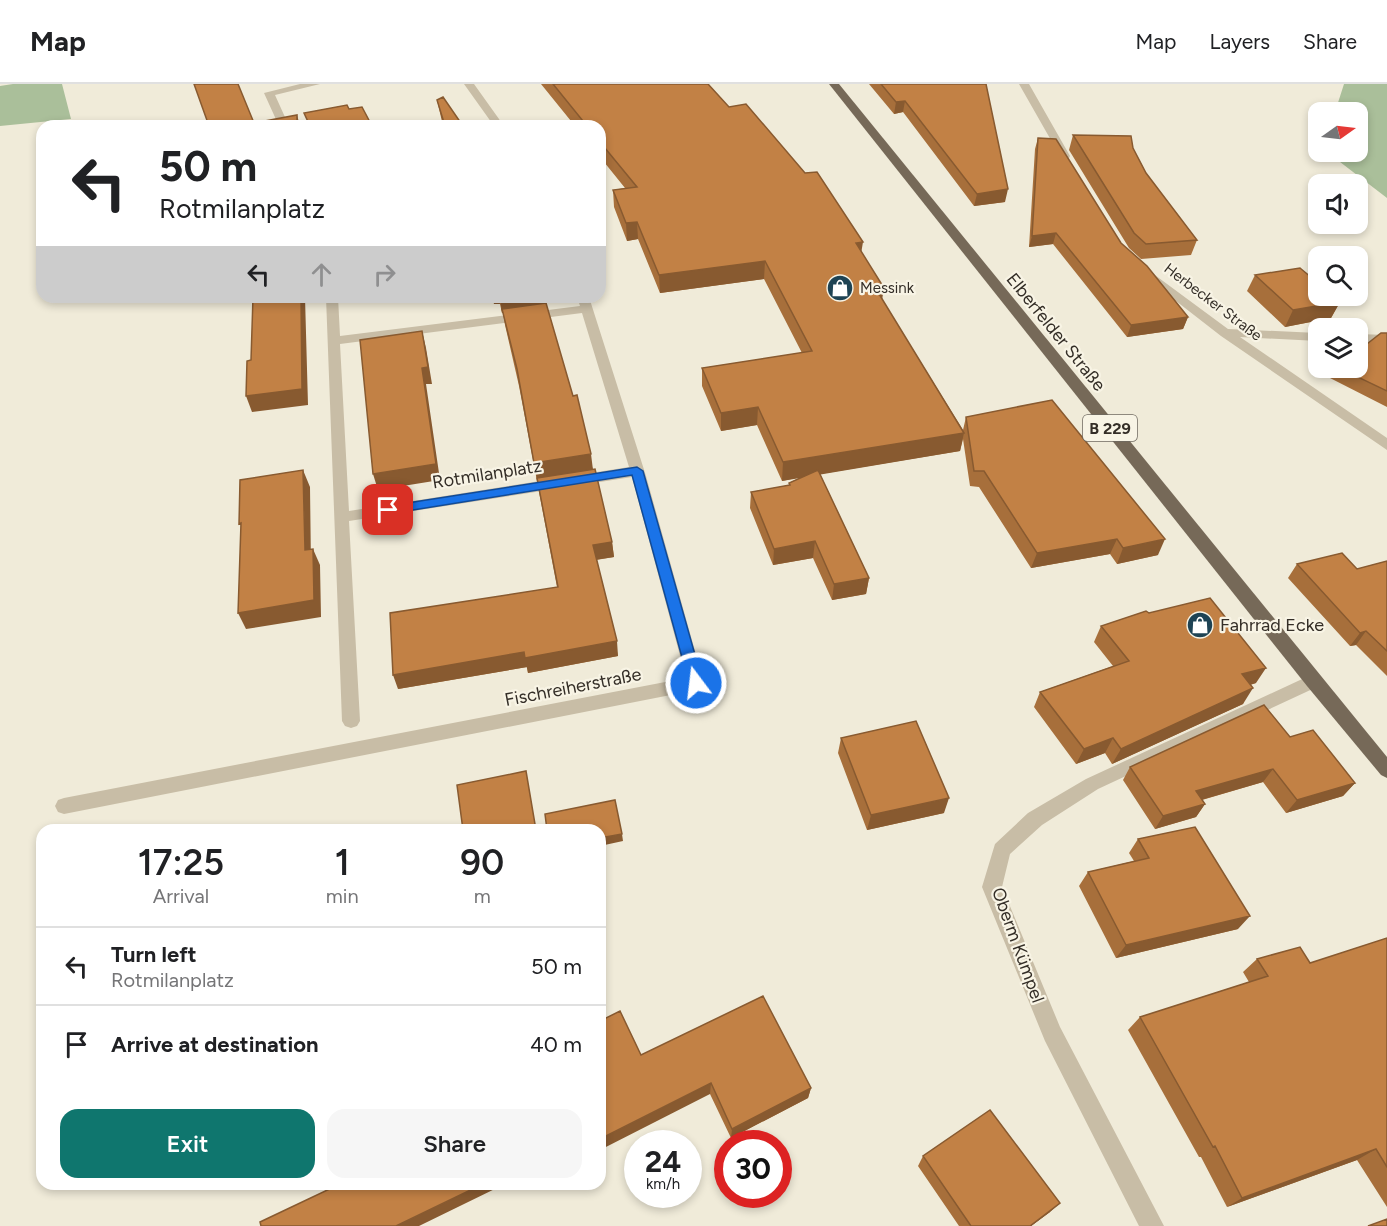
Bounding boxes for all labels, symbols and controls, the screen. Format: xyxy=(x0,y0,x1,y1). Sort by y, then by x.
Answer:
text: Map xyxy=(30,24,86,58)
text: Map xyxy=(1136,29,1176,54)
text: Layers xyxy=(1209,29,1270,54)
text: Share xyxy=(1303,29,1357,54)
north arrow xyxy=(1308,102,1368,162)
map controls xyxy=(1308,102,1368,378)
text: 50 m xyxy=(159,141,257,192)
icon: left xyxy=(60,144,138,222)
button: sound xyxy=(1308,174,1368,234)
text: Rotmilanplatz xyxy=(159,192,325,225)
button: search xyxy=(1308,246,1368,306)
icon: left xyxy=(242,258,275,291)
icon: ahead xyxy=(305,258,338,291)
icon: right xyxy=(368,258,401,291)
street label: Herbecker Straße xyxy=(1160,259,1266,345)
street label: Elberfelder Straße xyxy=(1002,269,1110,396)
shop icon: Messink xyxy=(825,273,855,303)
place label: Messink xyxy=(860,279,915,297)
button: layers xyxy=(1308,318,1368,378)
road number: B 229 xyxy=(1083,415,1137,441)
street label: Rotmilanplatz xyxy=(431,454,544,494)
pin xyxy=(362,484,413,535)
icon: arrive xyxy=(371,493,404,526)
shop icon: Fahrrad Ecke xyxy=(1185,610,1215,640)
place label: Fahrrad Ecke xyxy=(1220,614,1324,636)
position arrow xyxy=(664,651,728,715)
street label: Fischreiherstraße xyxy=(503,663,643,711)
text: 17:25 xyxy=(138,841,224,884)
text: 1 xyxy=(335,841,350,884)
text: 90 xyxy=(460,841,504,884)
text: Arrival xyxy=(153,884,209,908)
text: min xyxy=(326,884,359,908)
text: m xyxy=(474,884,491,908)
street label: Oberm Kümpel xyxy=(987,884,1049,1006)
text: Turn left xyxy=(111,941,197,968)
icon: left xyxy=(60,950,93,983)
text: 50 m xyxy=(531,953,582,980)
text: Rotmilanplatz xyxy=(111,968,234,992)
icon: arrive xyxy=(60,1028,93,1061)
text: Arrive at destination xyxy=(111,1031,319,1058)
text: 40 m xyxy=(530,1031,582,1058)
button: Exit xyxy=(60,1109,315,1178)
button: Share xyxy=(327,1109,582,1178)
speed limit sign: 30 xyxy=(714,1130,792,1208)
text: 24 xyxy=(645,1143,681,1180)
text: km/h xyxy=(646,1175,680,1193)

